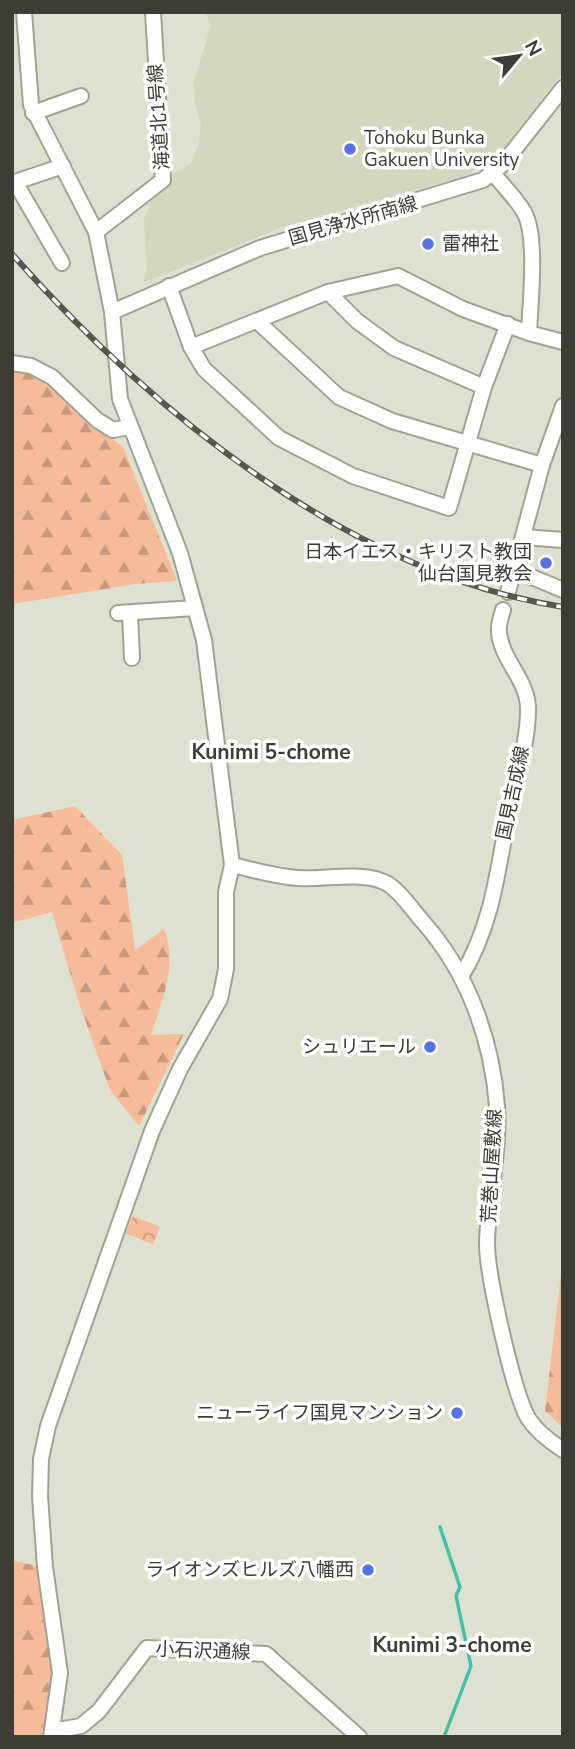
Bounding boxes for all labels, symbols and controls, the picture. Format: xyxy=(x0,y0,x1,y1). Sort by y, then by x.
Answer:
north arrow xyxy=(484,21,554,91)
text: N xyxy=(518,36,548,61)
street label: 海道北1号線 xyxy=(142,63,176,171)
place label: Tohoku Bunka Gakuen University xyxy=(364,125,520,173)
marker: Tohoku Bunka Gakuen University xyxy=(342,141,358,157)
street label: 国見浄水所南線 xyxy=(285,190,421,252)
place label: 雷神社 xyxy=(442,231,499,257)
marker: 雷神社 xyxy=(420,236,436,252)
place label: 日本イエス・キリスト教団 仙台国見教会 xyxy=(304,539,532,587)
marker: 日本イエス・キリスト教団 仙台国見教会 xyxy=(538,555,554,571)
district label: Kunimi 5-chome xyxy=(191,738,351,766)
street label: 国見吉成線 xyxy=(490,744,536,842)
place label: シュリエール xyxy=(302,1034,416,1060)
marker: シュリエール xyxy=(422,1039,438,1055)
street label: 荒巻山屋敷線 xyxy=(476,1108,508,1224)
place label: ニューライフ国見マンション xyxy=(196,1400,443,1426)
marker: ニューライフ国見マンション xyxy=(449,1405,465,1421)
place label: ライオンズヒルズ八幡西 xyxy=(145,1557,354,1583)
marker: ライオンズヒルズ八幡西 xyxy=(360,1562,376,1578)
district label: Kunimi 3-chome xyxy=(372,1631,532,1659)
street label: 小石沢通線 xyxy=(155,1636,251,1666)

